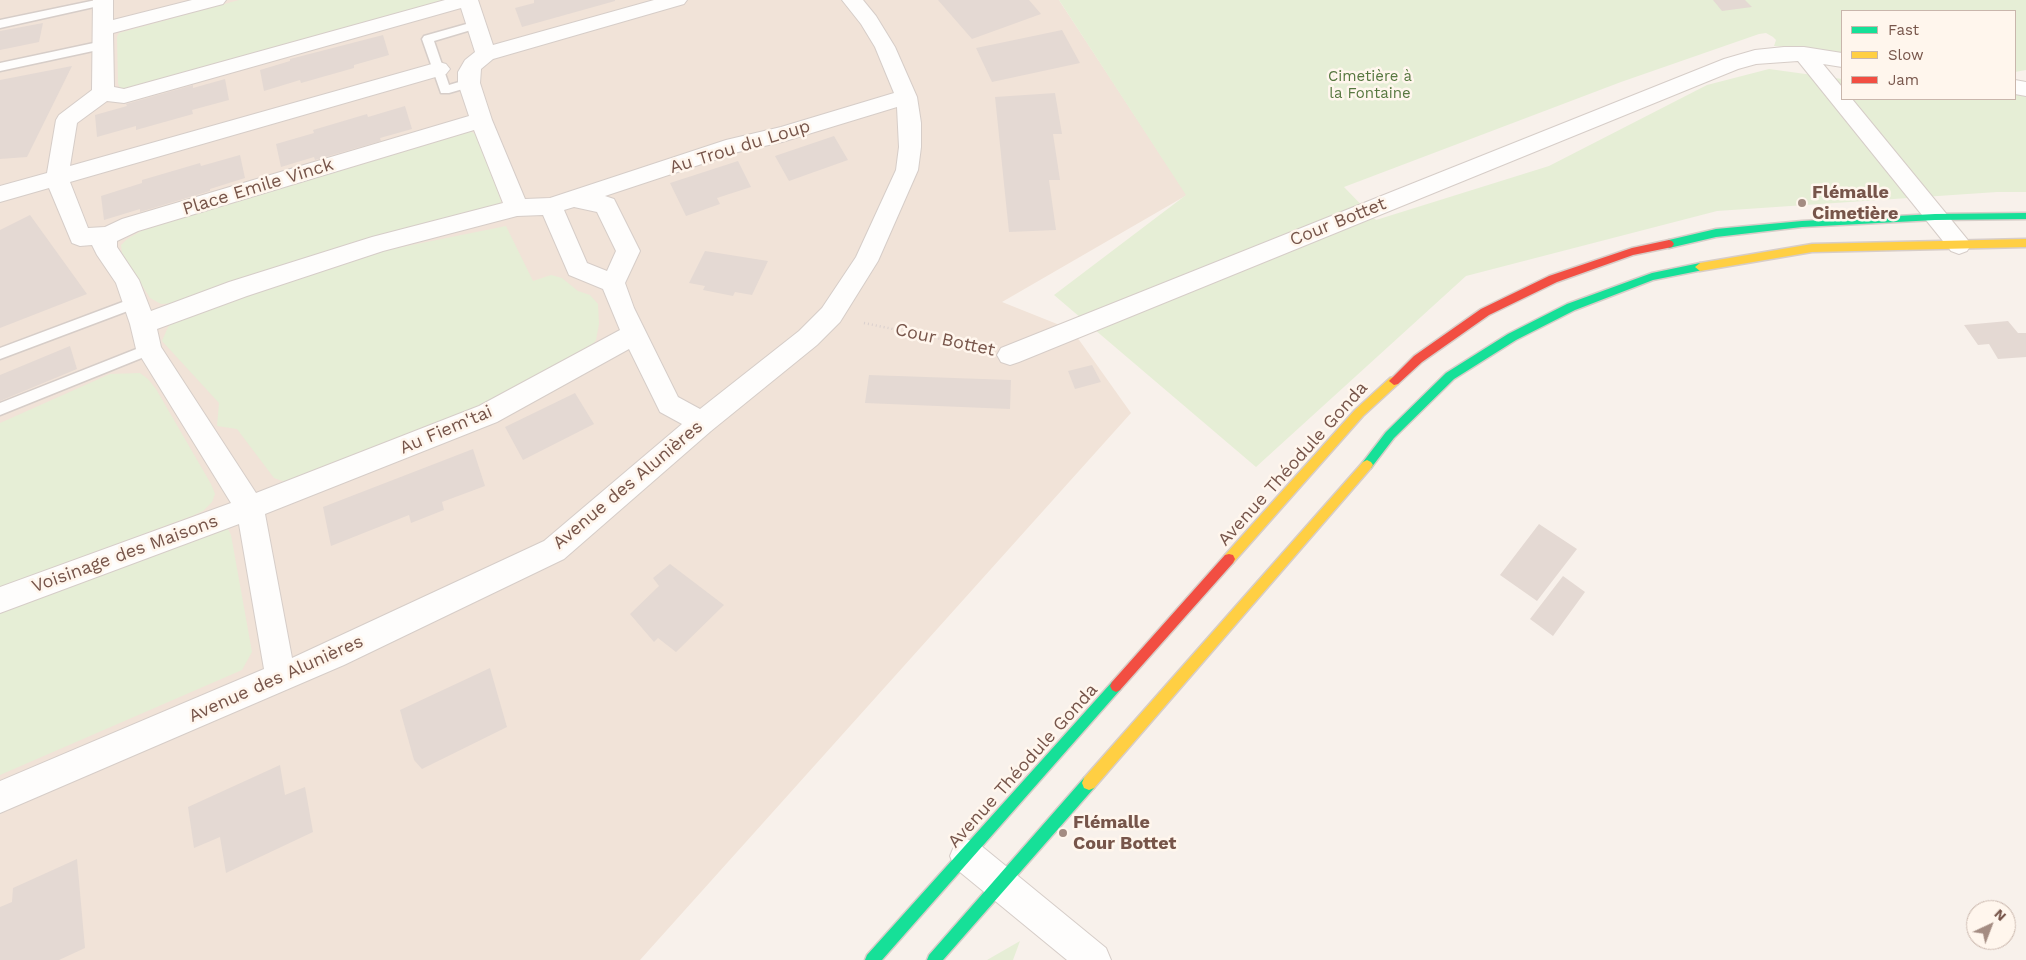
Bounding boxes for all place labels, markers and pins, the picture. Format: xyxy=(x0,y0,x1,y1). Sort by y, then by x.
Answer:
place label: Flémalle Cimetière xyxy=(1812,182,1898,224)
marker: Flémalle Cimetière xyxy=(1796,197,1808,209)
place label: Flémalle Cour Bottet xyxy=(1073,812,1176,854)
marker: Flémalle Cour Bottet xyxy=(1057,827,1069,839)

